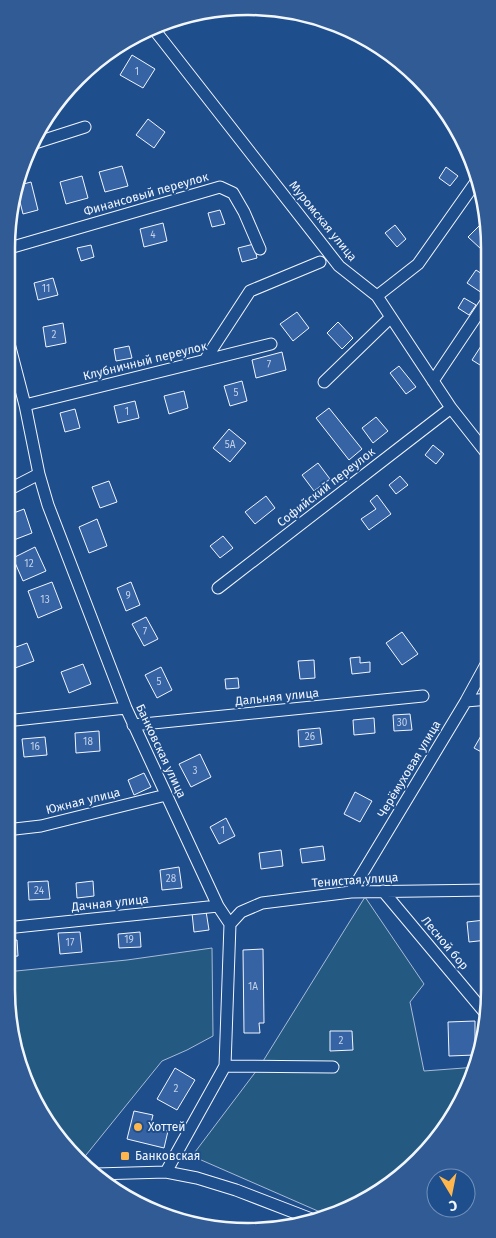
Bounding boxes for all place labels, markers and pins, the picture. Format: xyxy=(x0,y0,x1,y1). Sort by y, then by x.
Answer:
place label: Хоттей xyxy=(148,1120,185,1134)
marker: Хоттей xyxy=(132,1121,144,1133)
place label: Банковская xyxy=(135,1149,200,1163)
marker: Банковская xyxy=(119,1150,131,1162)

